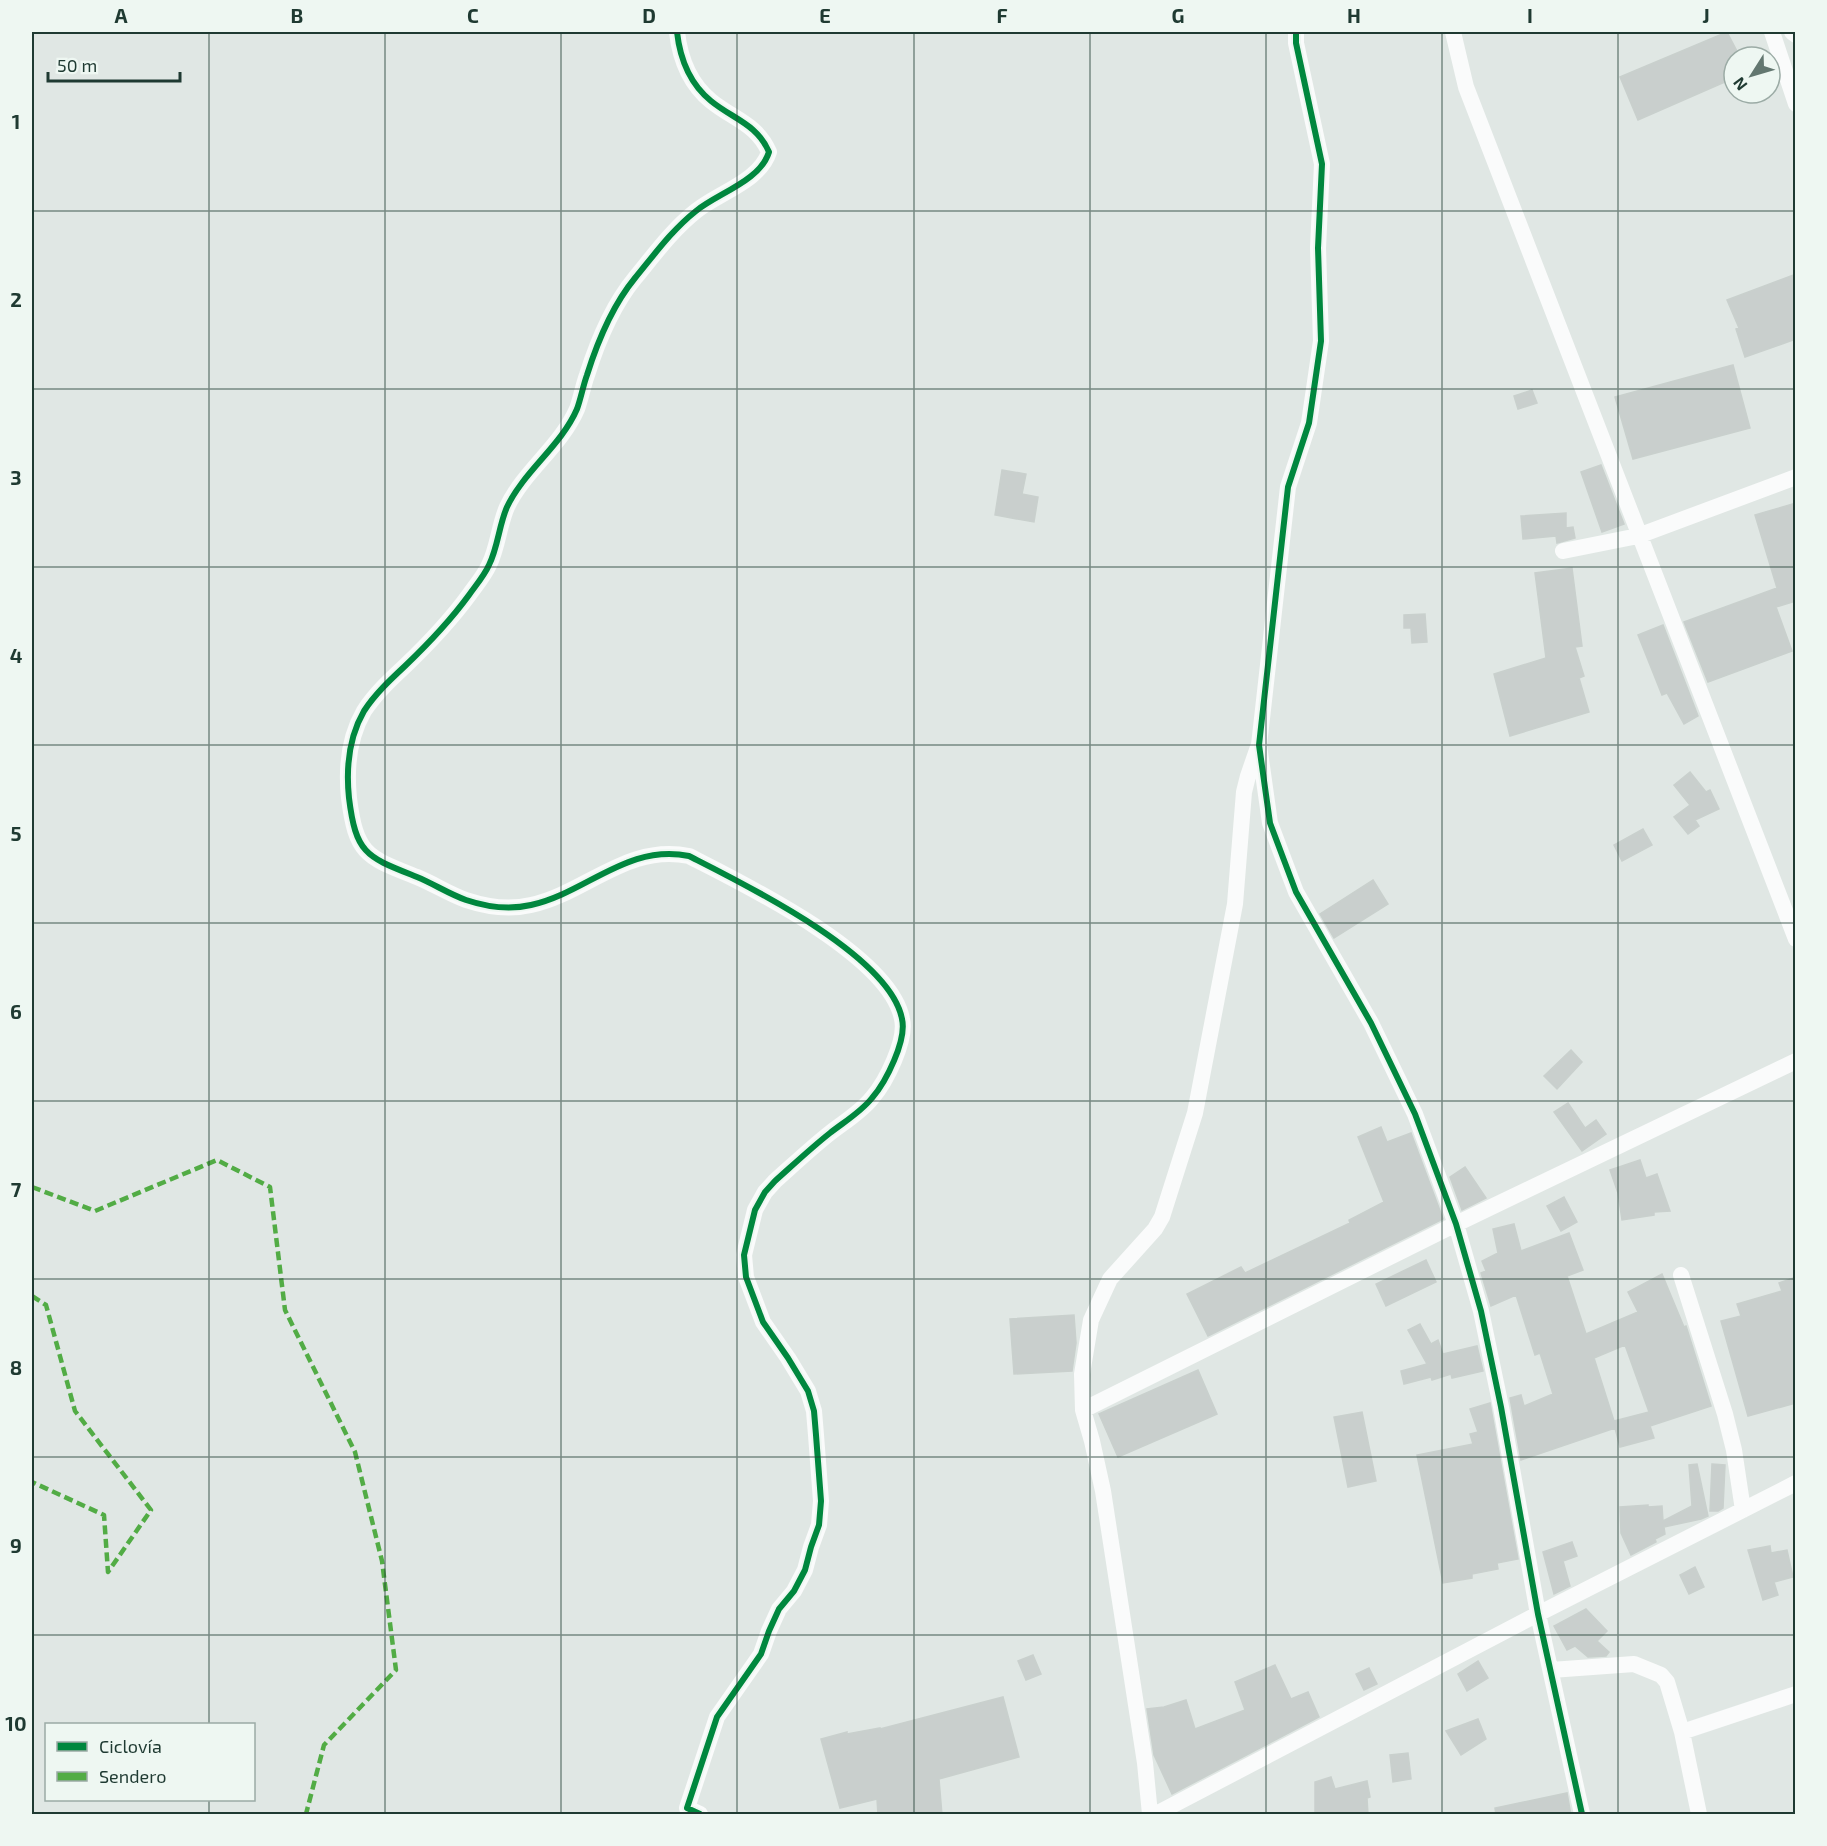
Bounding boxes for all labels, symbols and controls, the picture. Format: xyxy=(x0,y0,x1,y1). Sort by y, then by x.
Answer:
text: A xyxy=(114,3,128,27)
text: B xyxy=(291,3,303,27)
text: C xyxy=(467,3,479,27)
text: D xyxy=(642,3,656,27)
text: E xyxy=(819,3,831,27)
text: F xyxy=(996,3,1008,27)
text: G xyxy=(1172,3,1184,27)
text: H xyxy=(1347,3,1361,27)
text: I xyxy=(1527,3,1533,27)
text: J xyxy=(1702,3,1710,27)
scale bar xyxy=(48,45,180,83)
north arrow xyxy=(1722,45,1782,105)
text: 50 m xyxy=(57,54,97,76)
text: N xyxy=(1729,74,1751,95)
text: 1 xyxy=(12,109,20,133)
text: 2 xyxy=(10,287,22,311)
text: 3 xyxy=(10,465,22,489)
text: 4 xyxy=(10,643,23,667)
text: 5 xyxy=(10,821,22,845)
text: 6 xyxy=(10,999,22,1023)
text: 7 xyxy=(11,1177,22,1201)
text: 8 xyxy=(10,1355,22,1379)
text: 9 xyxy=(10,1533,22,1557)
text: 10 xyxy=(5,1711,27,1735)
legend xyxy=(45,1723,255,1801)
text: Ciclovía xyxy=(99,1735,162,1757)
text: Sendero xyxy=(99,1765,166,1787)

